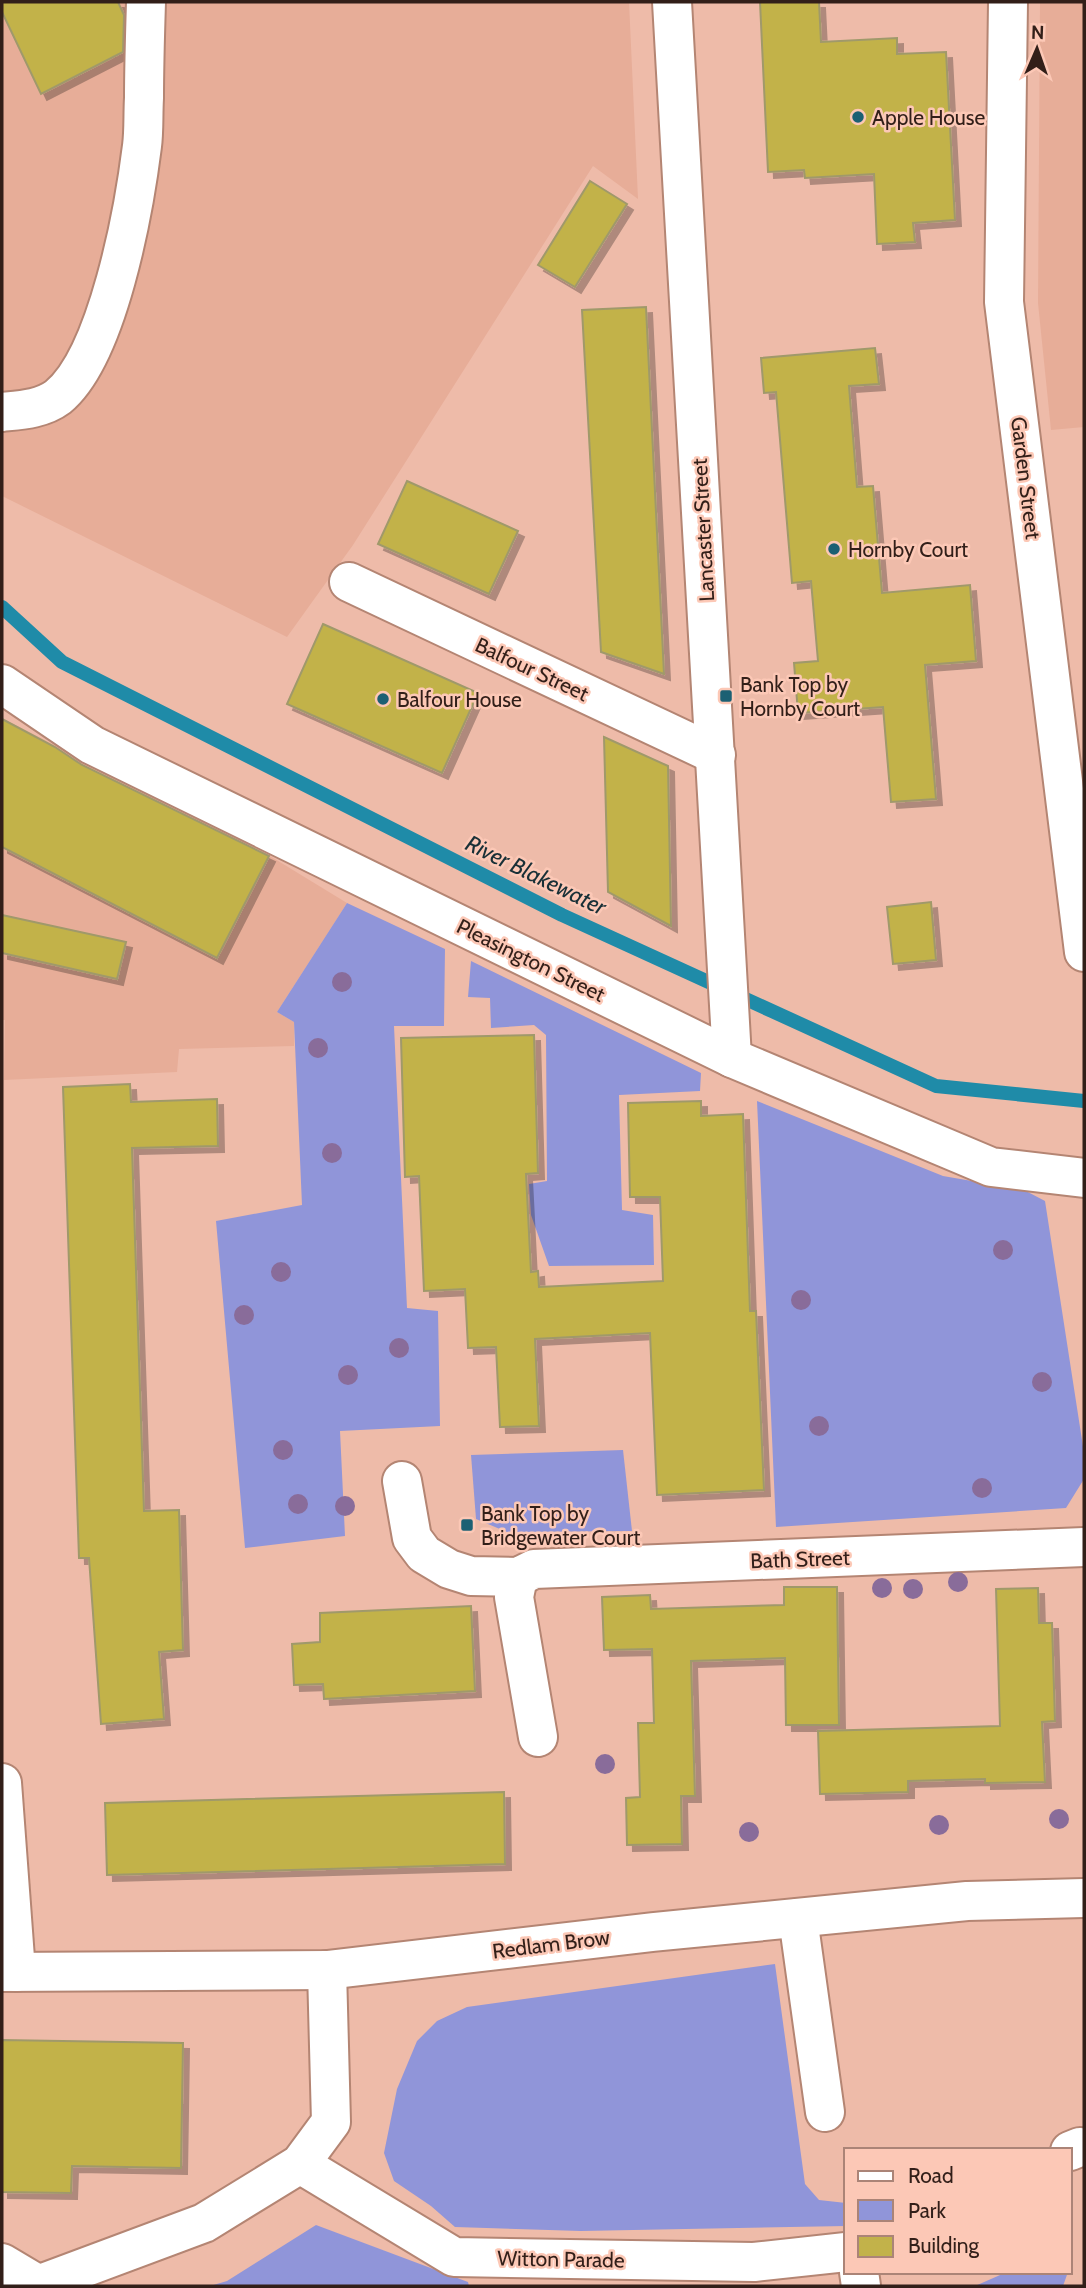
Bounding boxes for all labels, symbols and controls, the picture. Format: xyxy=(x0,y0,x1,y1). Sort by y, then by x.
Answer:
north arrow xyxy=(1002,14,1072,84)
text: N xyxy=(1030,21,1045,44)
place label: Apple House xyxy=(872,105,985,130)
marker: Apple House xyxy=(850,109,866,125)
street label: Garden Street xyxy=(1006,415,1046,541)
street label: Lancaster Street xyxy=(687,458,719,602)
place label: Hornby Court xyxy=(848,537,968,562)
marker: Hornby Court xyxy=(826,541,842,557)
street label: Balfour Street xyxy=(471,632,593,706)
place label: Bank Top by Hornby Court xyxy=(740,672,860,721)
place label: Balfour House xyxy=(397,687,522,712)
marker: Bank Top by Hornby Court xyxy=(718,688,734,704)
marker: Balfour House xyxy=(375,691,391,707)
water label: River Blakewater xyxy=(461,829,612,921)
street label: Pleasington Street xyxy=(453,913,609,1007)
place label: Bank Top by Bridgewater Court xyxy=(481,1501,640,1550)
marker: Bank Top by Bridgewater Court xyxy=(459,1517,475,1533)
street label: Bath Street xyxy=(750,1545,850,1573)
street label: Redlam Brow xyxy=(491,1924,611,1964)
legend xyxy=(844,2148,1072,2274)
text: Road xyxy=(908,2163,954,2188)
text: Park xyxy=(908,2198,946,2223)
text: Building xyxy=(908,2233,980,2258)
street label: Witton Parade xyxy=(497,2245,625,2273)

